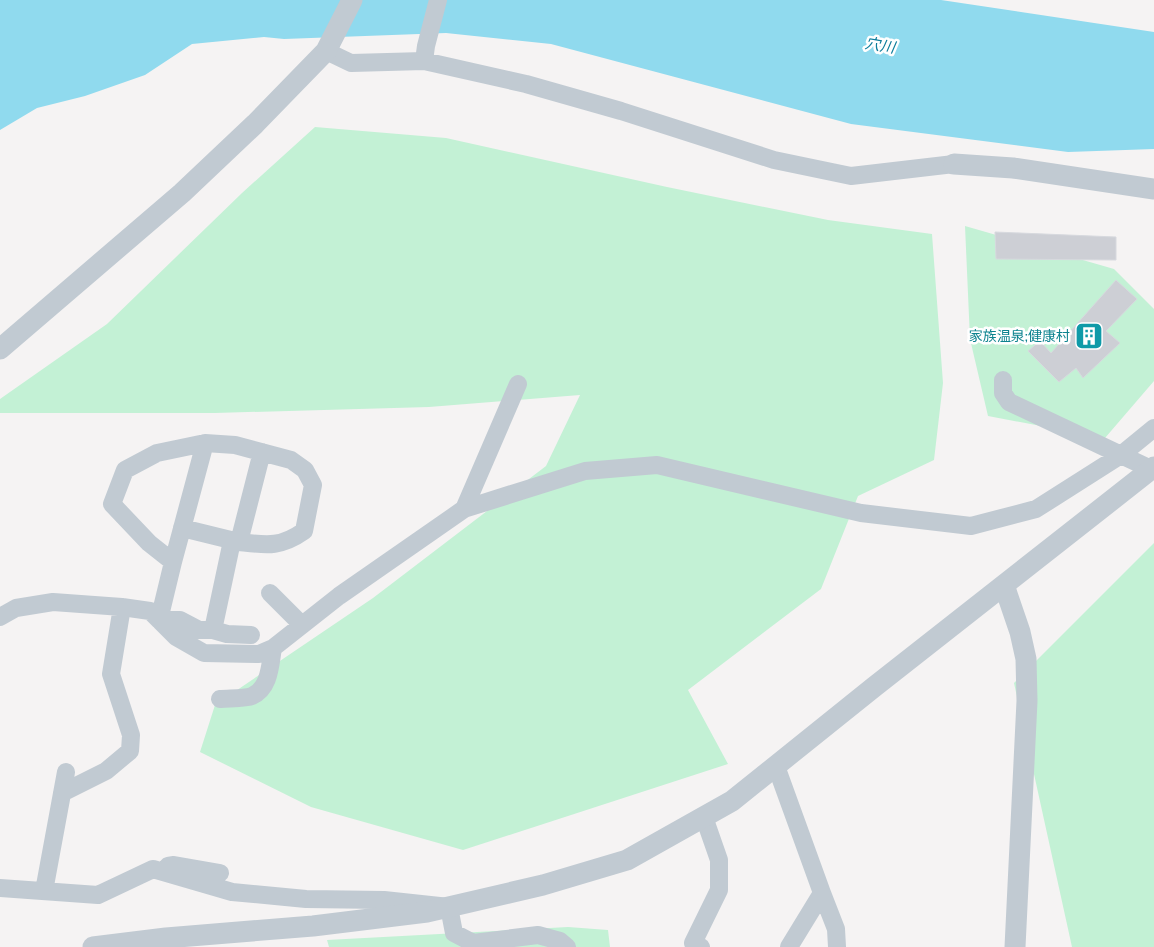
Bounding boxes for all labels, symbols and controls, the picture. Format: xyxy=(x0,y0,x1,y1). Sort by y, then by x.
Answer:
water label: 穴川 xyxy=(864,33,898,57)
building icon: 家族温泉;健康村 xyxy=(1074,321,1104,351)
place label: 家族温泉;健康村 xyxy=(969,327,1070,345)

